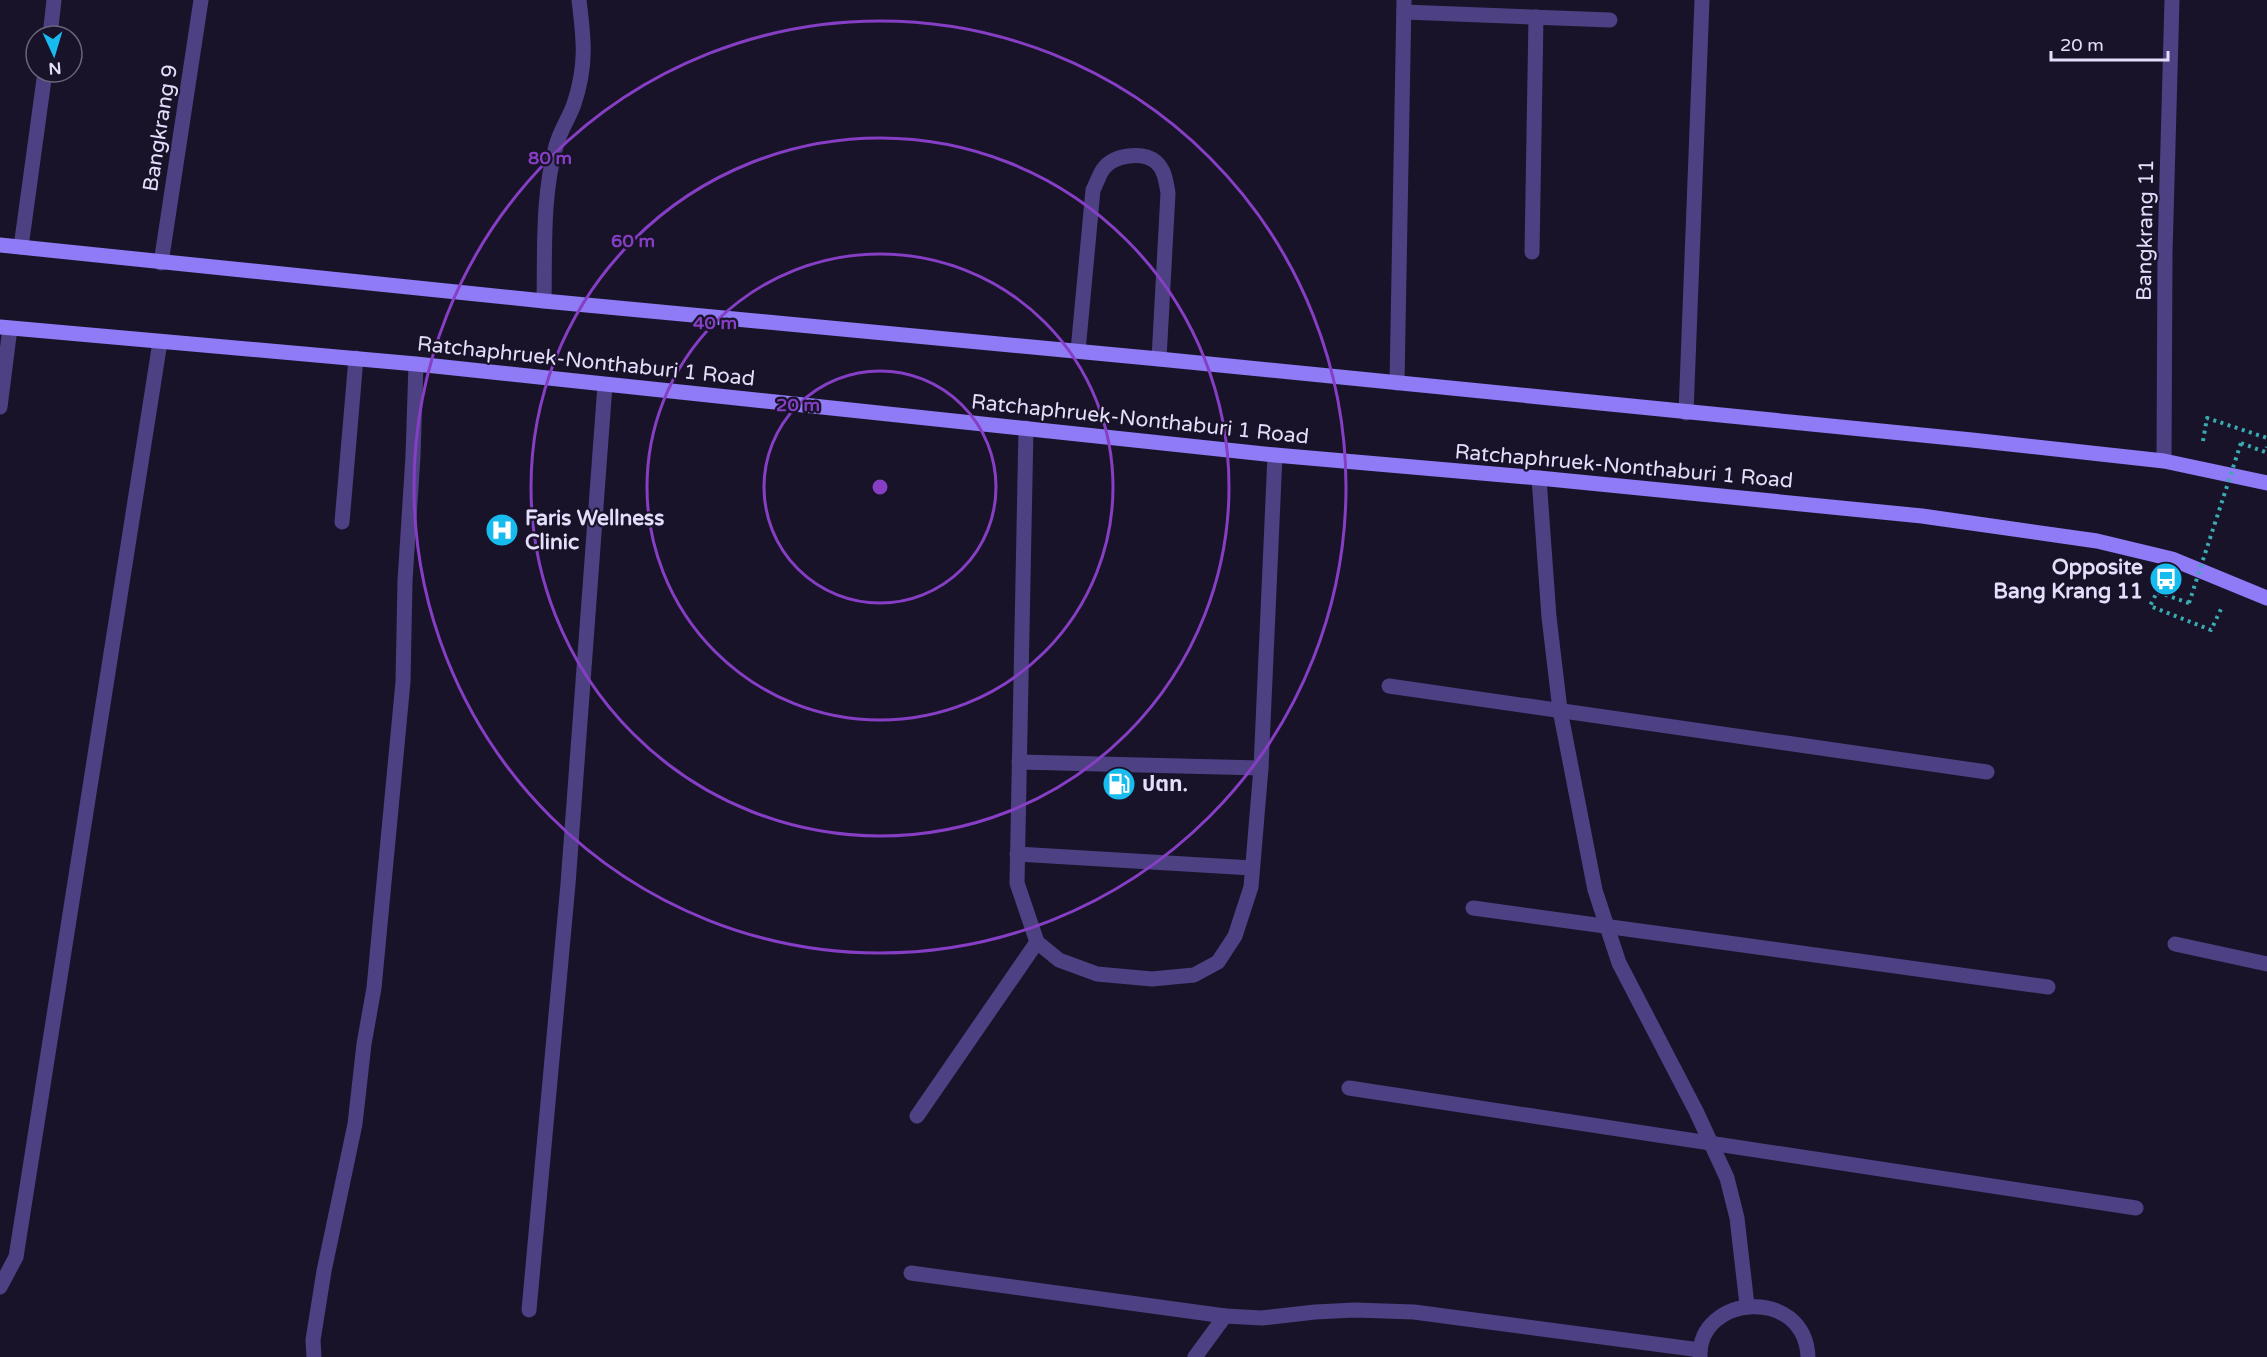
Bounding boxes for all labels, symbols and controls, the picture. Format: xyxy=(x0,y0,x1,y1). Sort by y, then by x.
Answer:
north arrow xyxy=(24,24,84,84)
scale bar xyxy=(2051,24,2168,62)
text: 20 m xyxy=(2060,34,2104,56)
text: N xyxy=(48,58,62,78)
street label: Bangkrang 9 xyxy=(138,63,183,193)
text: 80 m xyxy=(528,147,572,169)
street label: Bangkrang 11 xyxy=(2132,159,2159,301)
text: 60 m xyxy=(611,230,655,252)
text: 40 m xyxy=(693,312,737,334)
street label: Ratchaphruek-Nonthaburi 1 Road xyxy=(416,331,756,392)
street label: Ratchaphruek-Nonthaburi 1 Road xyxy=(970,389,1310,450)
text: 20 m xyxy=(776,394,820,416)
street label: Ratchaphruek-Nonthaburi 1 Road xyxy=(1454,439,1794,494)
centre of rings xyxy=(870,477,890,497)
place label: Faris Wellness Clinic xyxy=(525,506,664,555)
hospital icon: Faris Wellness Clinic xyxy=(484,512,520,548)
place label: Opposite Bang Krang 11 xyxy=(1993,555,2143,604)
bus stop icon: Opposite Bang Krang 11 xyxy=(2148,561,2184,597)
fuel station icon: ปตท. xyxy=(1101,766,1137,802)
place label: ปตท. xyxy=(1142,772,1188,797)

